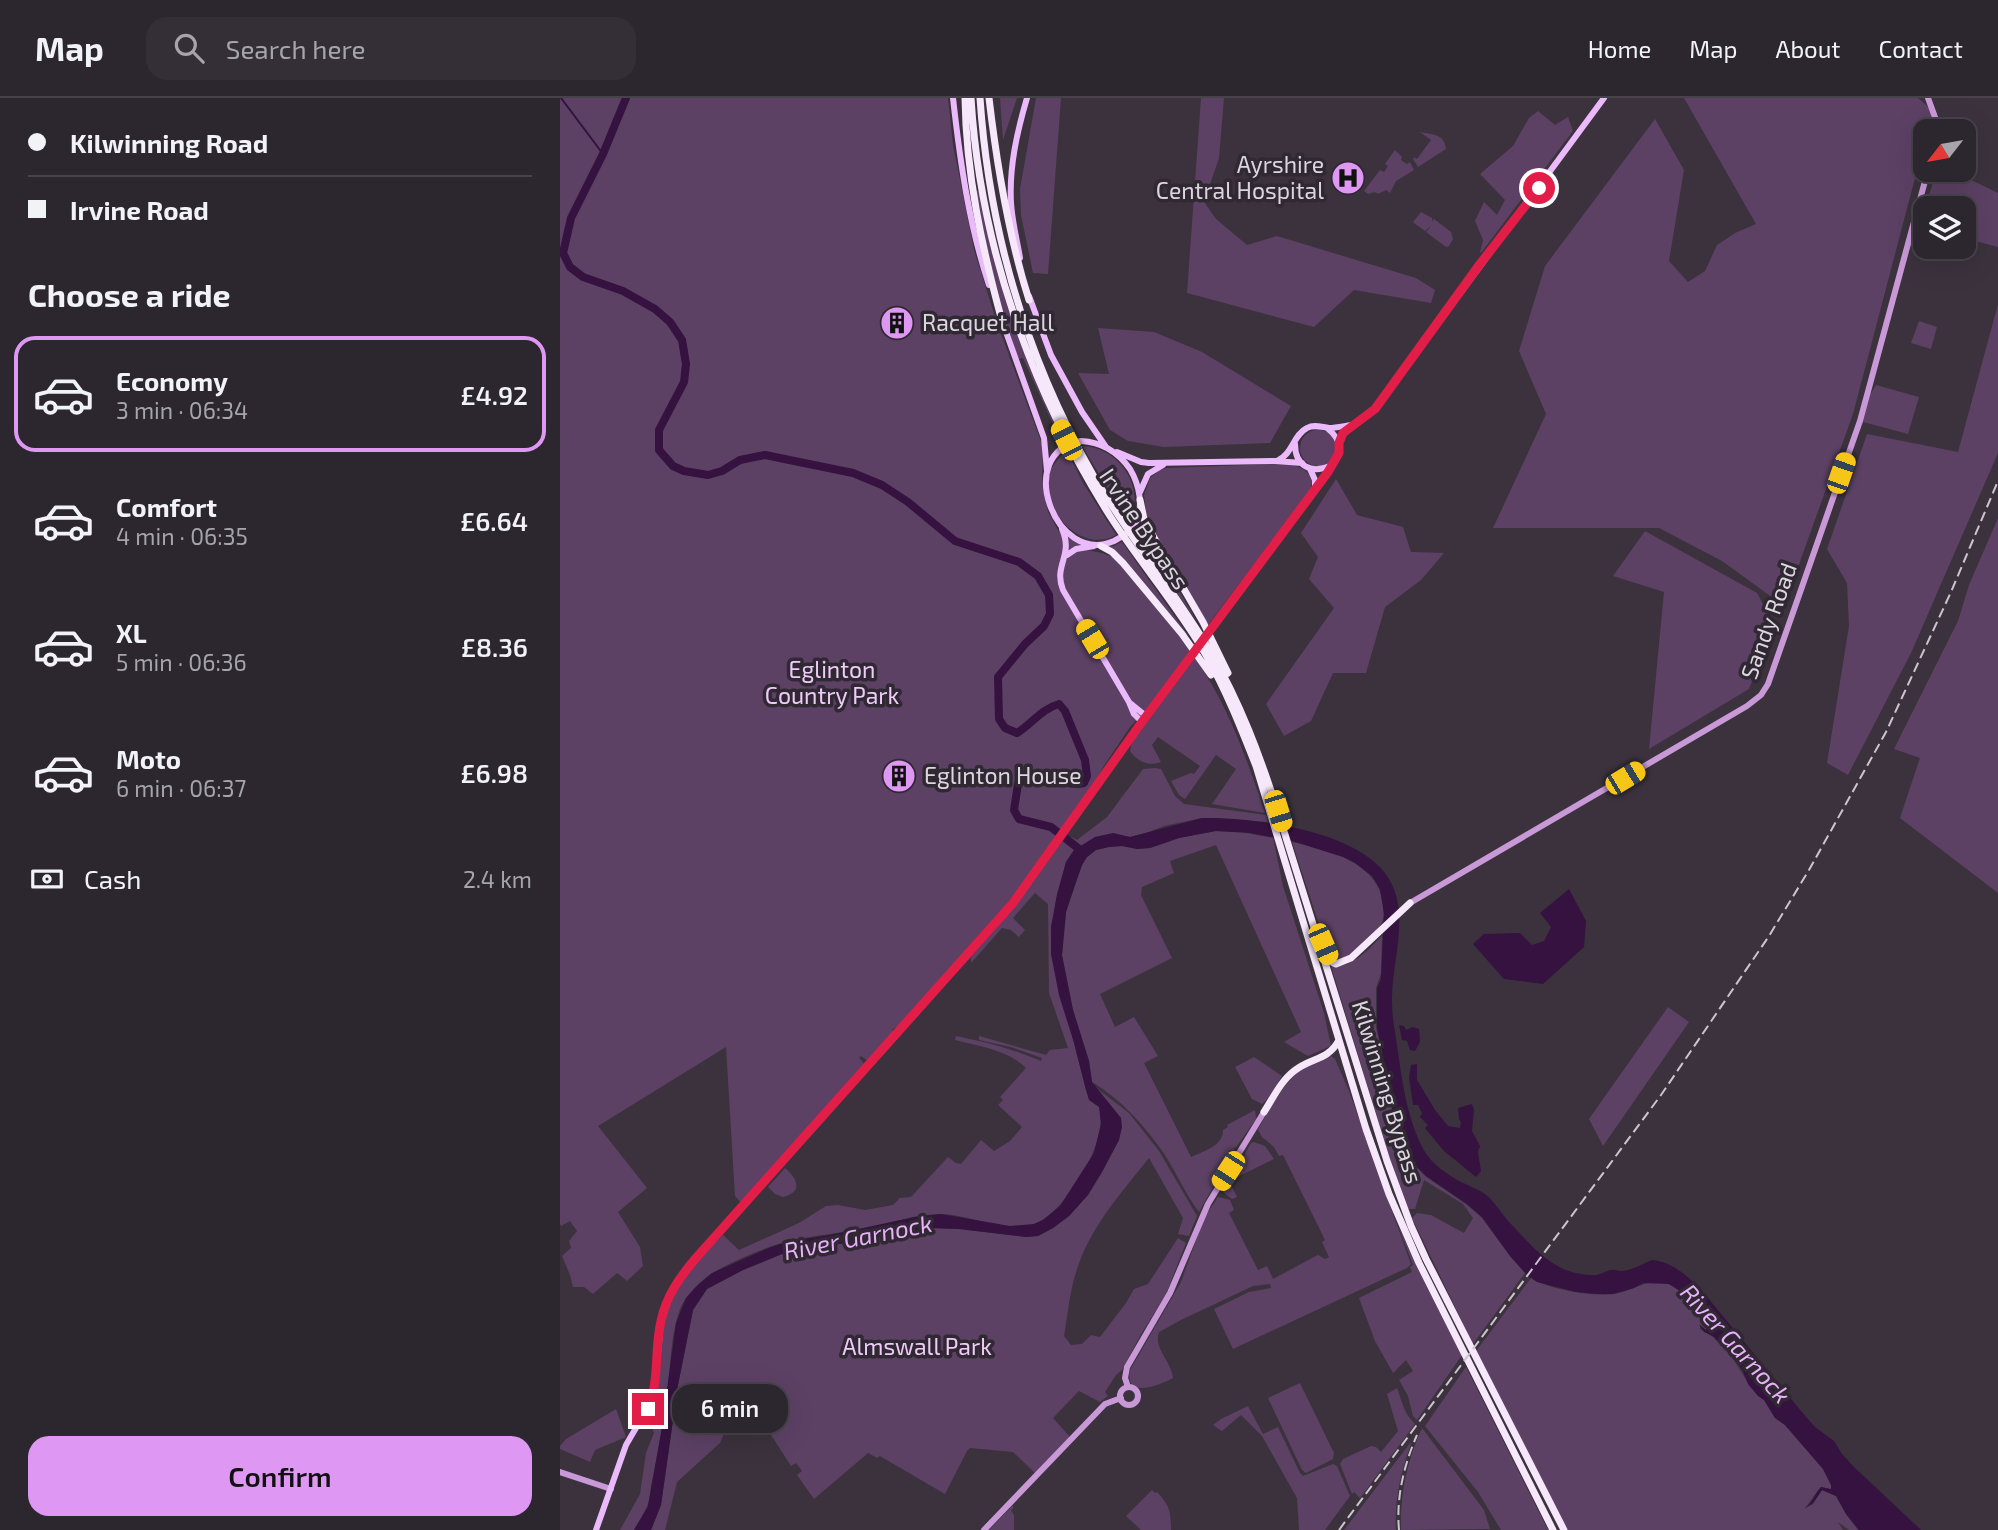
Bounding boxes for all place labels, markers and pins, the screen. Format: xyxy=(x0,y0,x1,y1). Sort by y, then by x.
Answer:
place label: Ayrshire Central Hospital xyxy=(1156,150,1324,204)
hospital icon: Ayrshire Central Hospital xyxy=(1329,159,1367,197)
building icon: Racquet Hall xyxy=(878,304,916,342)
place label: Racquet Hall xyxy=(922,308,1054,336)
building icon: Eglinton House xyxy=(880,757,918,795)
place label: Eglinton House xyxy=(924,761,1082,789)

